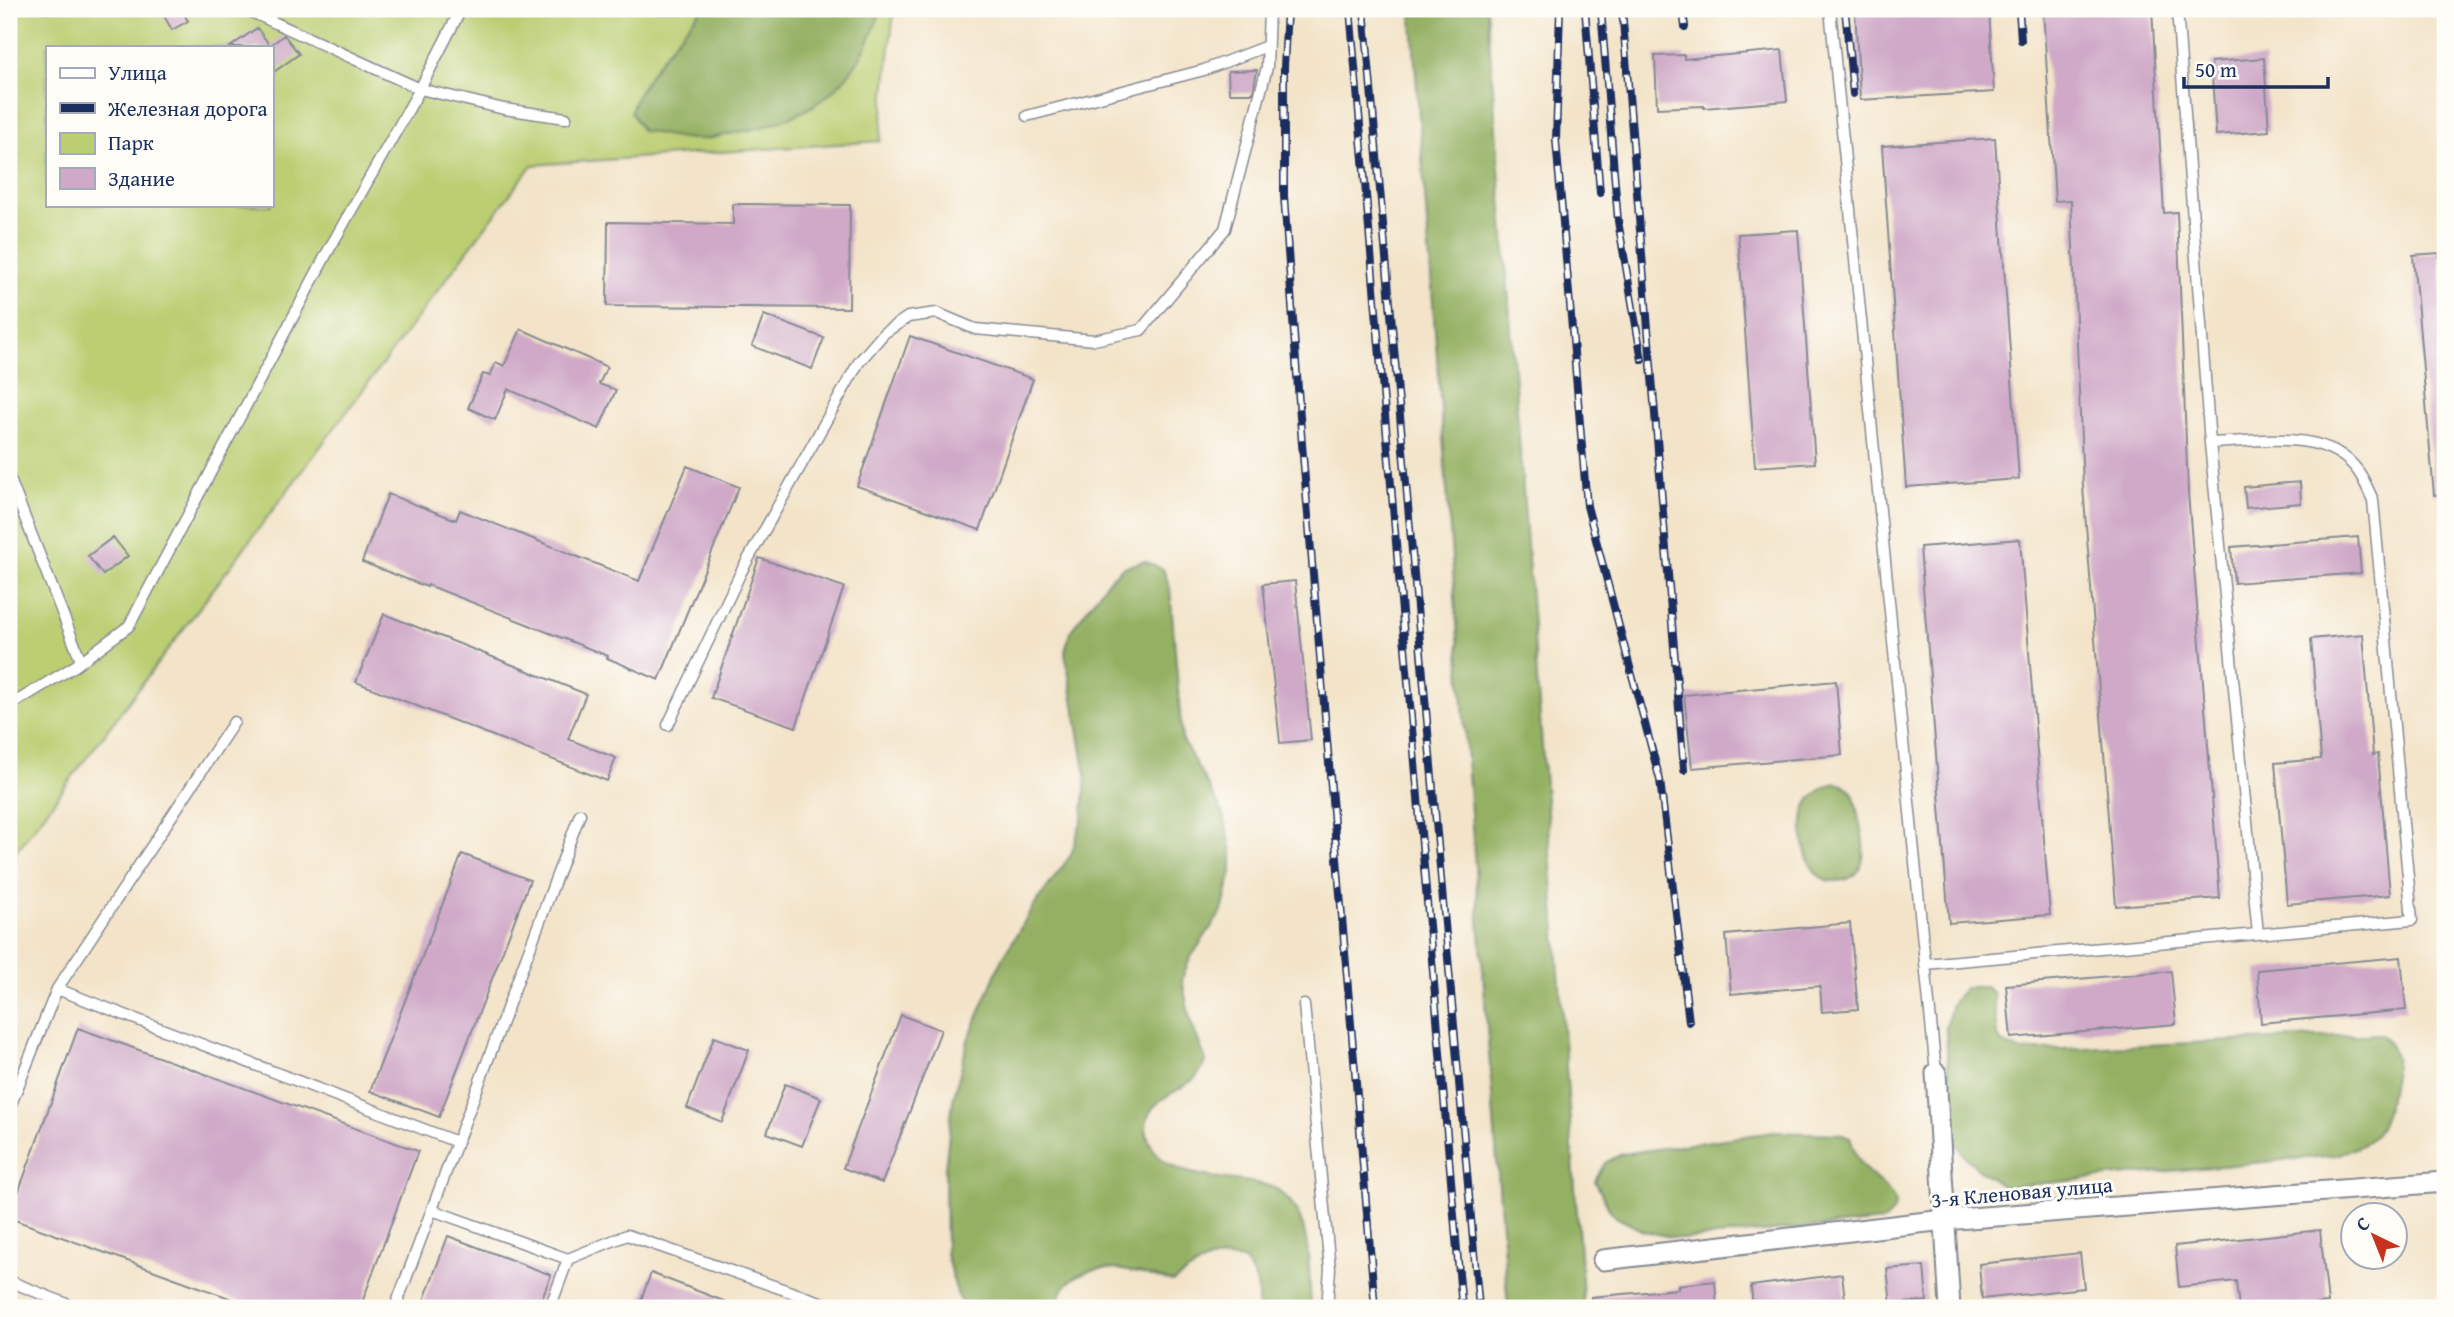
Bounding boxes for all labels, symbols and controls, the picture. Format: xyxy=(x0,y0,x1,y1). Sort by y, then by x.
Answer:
legend xyxy=(46,46,273,206)
scale bar xyxy=(2184,46,2328,90)
text: 50 m xyxy=(2195,54,2237,85)
text: Улица xyxy=(108,57,167,88)
text: Железная дорога xyxy=(107,93,268,124)
text: Парк xyxy=(108,127,154,158)
text: Здание xyxy=(108,163,175,194)
street label: 3-я Кленовая улица xyxy=(1930,1169,2114,1215)
north arrow xyxy=(2338,1202,2408,1272)
text: С xyxy=(2349,1209,2376,1237)

